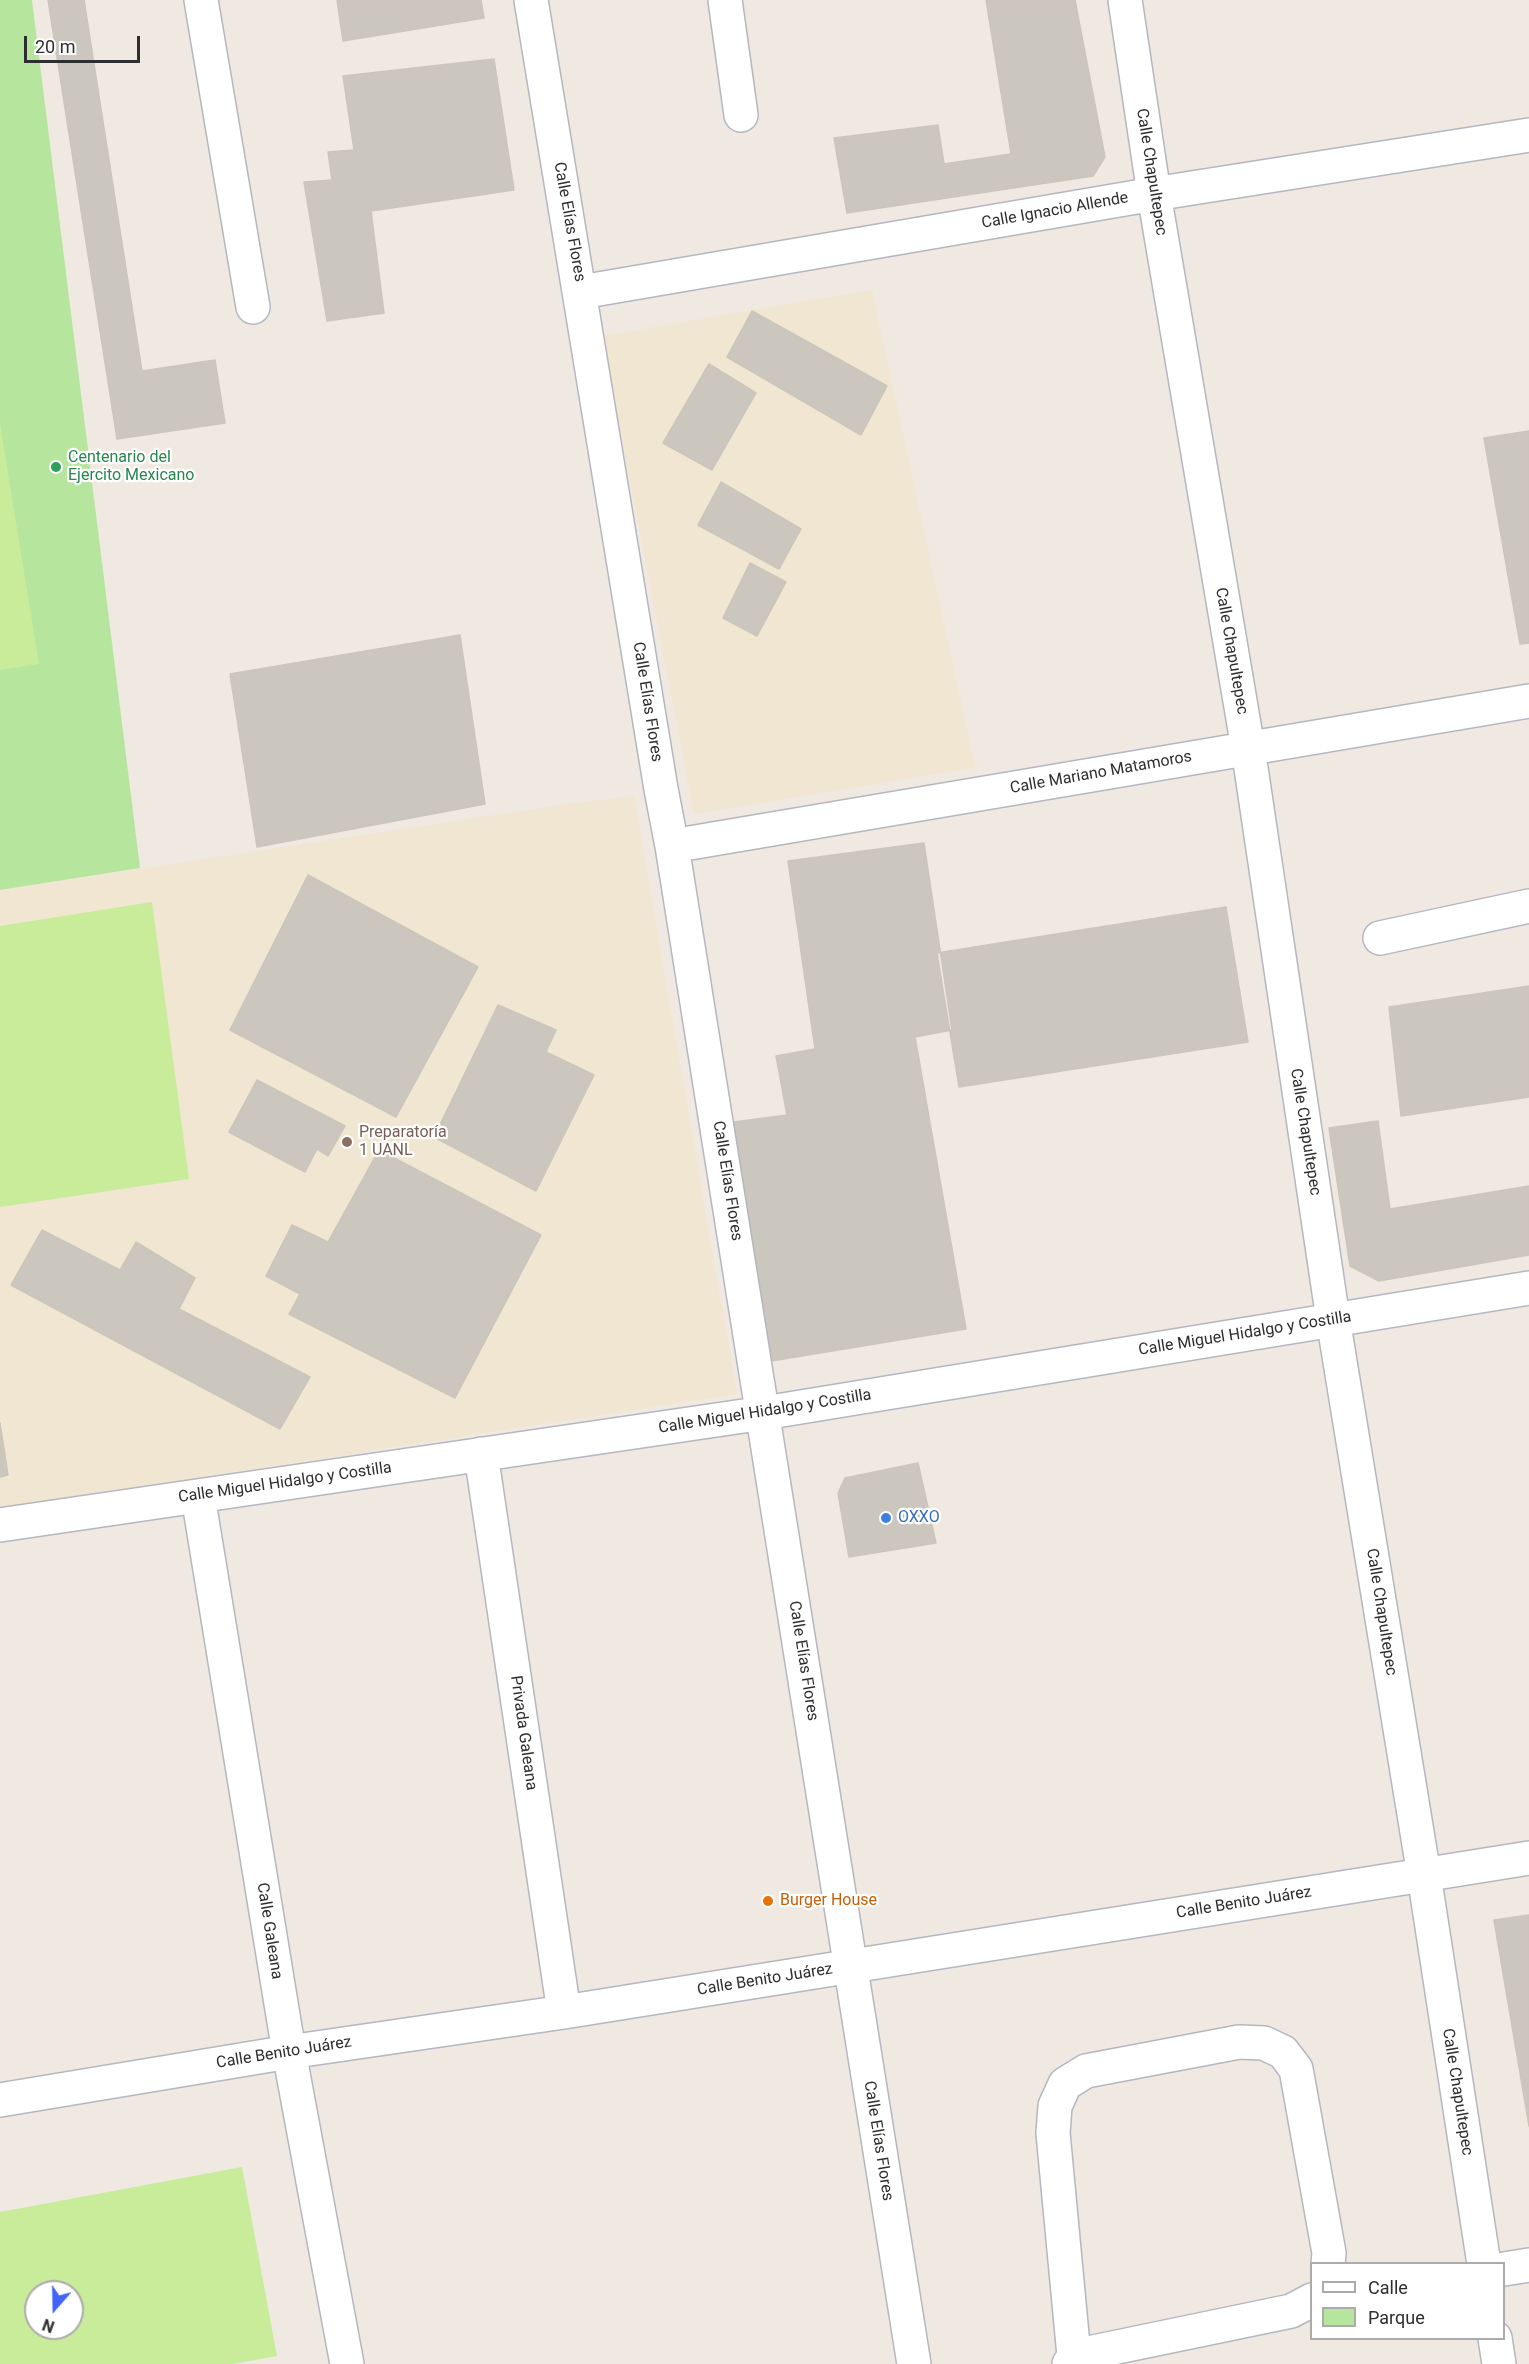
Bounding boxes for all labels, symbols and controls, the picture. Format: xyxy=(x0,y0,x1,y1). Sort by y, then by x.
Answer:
scale bar xyxy=(27,24,142,62)
text: 20 m xyxy=(35,36,75,57)
street label: Calle Chapultepec xyxy=(1131,107,1171,237)
street label: Calle Elías Flores xyxy=(549,161,589,283)
street label: Calle Ignacio Allende xyxy=(980,189,1130,233)
place label: Centenario del Ejercito Mexicano xyxy=(68,448,194,486)
marker: Centenario del Ejercito Mexicano xyxy=(49,460,63,474)
street label: Calle Chapultepec xyxy=(1210,586,1252,716)
street label: Calle Elías Flores xyxy=(628,641,666,763)
street label: Calle Mariano Matamoros xyxy=(1009,748,1193,798)
street label: Calle Chapultepec xyxy=(1285,1067,1325,1197)
street label: Calle Elías Flores xyxy=(708,1120,746,1242)
place label: Preparatoría 1 UANL xyxy=(359,1123,447,1161)
marker: Preparatoría 1 UANL xyxy=(340,1135,354,1149)
street label: Calle Miguel Hidalgo y Costilla xyxy=(1137,1308,1353,1360)
street label: Calle Miguel Hidalgo y Costilla xyxy=(657,1386,873,1438)
street label: Calle Miguel Hidalgo y Costilla xyxy=(177,1459,393,1507)
place label: OXXO xyxy=(898,1508,940,1528)
marker: OXXO xyxy=(879,1511,893,1525)
street label: Calle Chapultepec xyxy=(1361,1547,1401,1677)
street label: Calle Elías Flores xyxy=(784,1600,822,1722)
street label: Privada Galeana xyxy=(505,1674,541,1792)
street label: Calle Galeana xyxy=(252,1881,286,1981)
street label: Calle Benito Juárez xyxy=(1175,1883,1313,1923)
place label: Burger House xyxy=(780,1891,877,1911)
marker: Burger House xyxy=(761,1894,775,1908)
street label: Calle Benito Juárez xyxy=(696,1960,834,2000)
street label: Calle Chapultepec xyxy=(1437,2027,1477,2157)
street label: Calle Benito Juárez xyxy=(215,2033,353,2073)
street label: Calle Elías Flores xyxy=(859,2080,897,2202)
legend xyxy=(1310,2262,1505,2340)
text: Calle xyxy=(1368,2277,1408,2298)
north arrow xyxy=(24,2280,84,2340)
text: Parque xyxy=(1368,2307,1425,2328)
text: N xyxy=(40,2315,57,2336)

